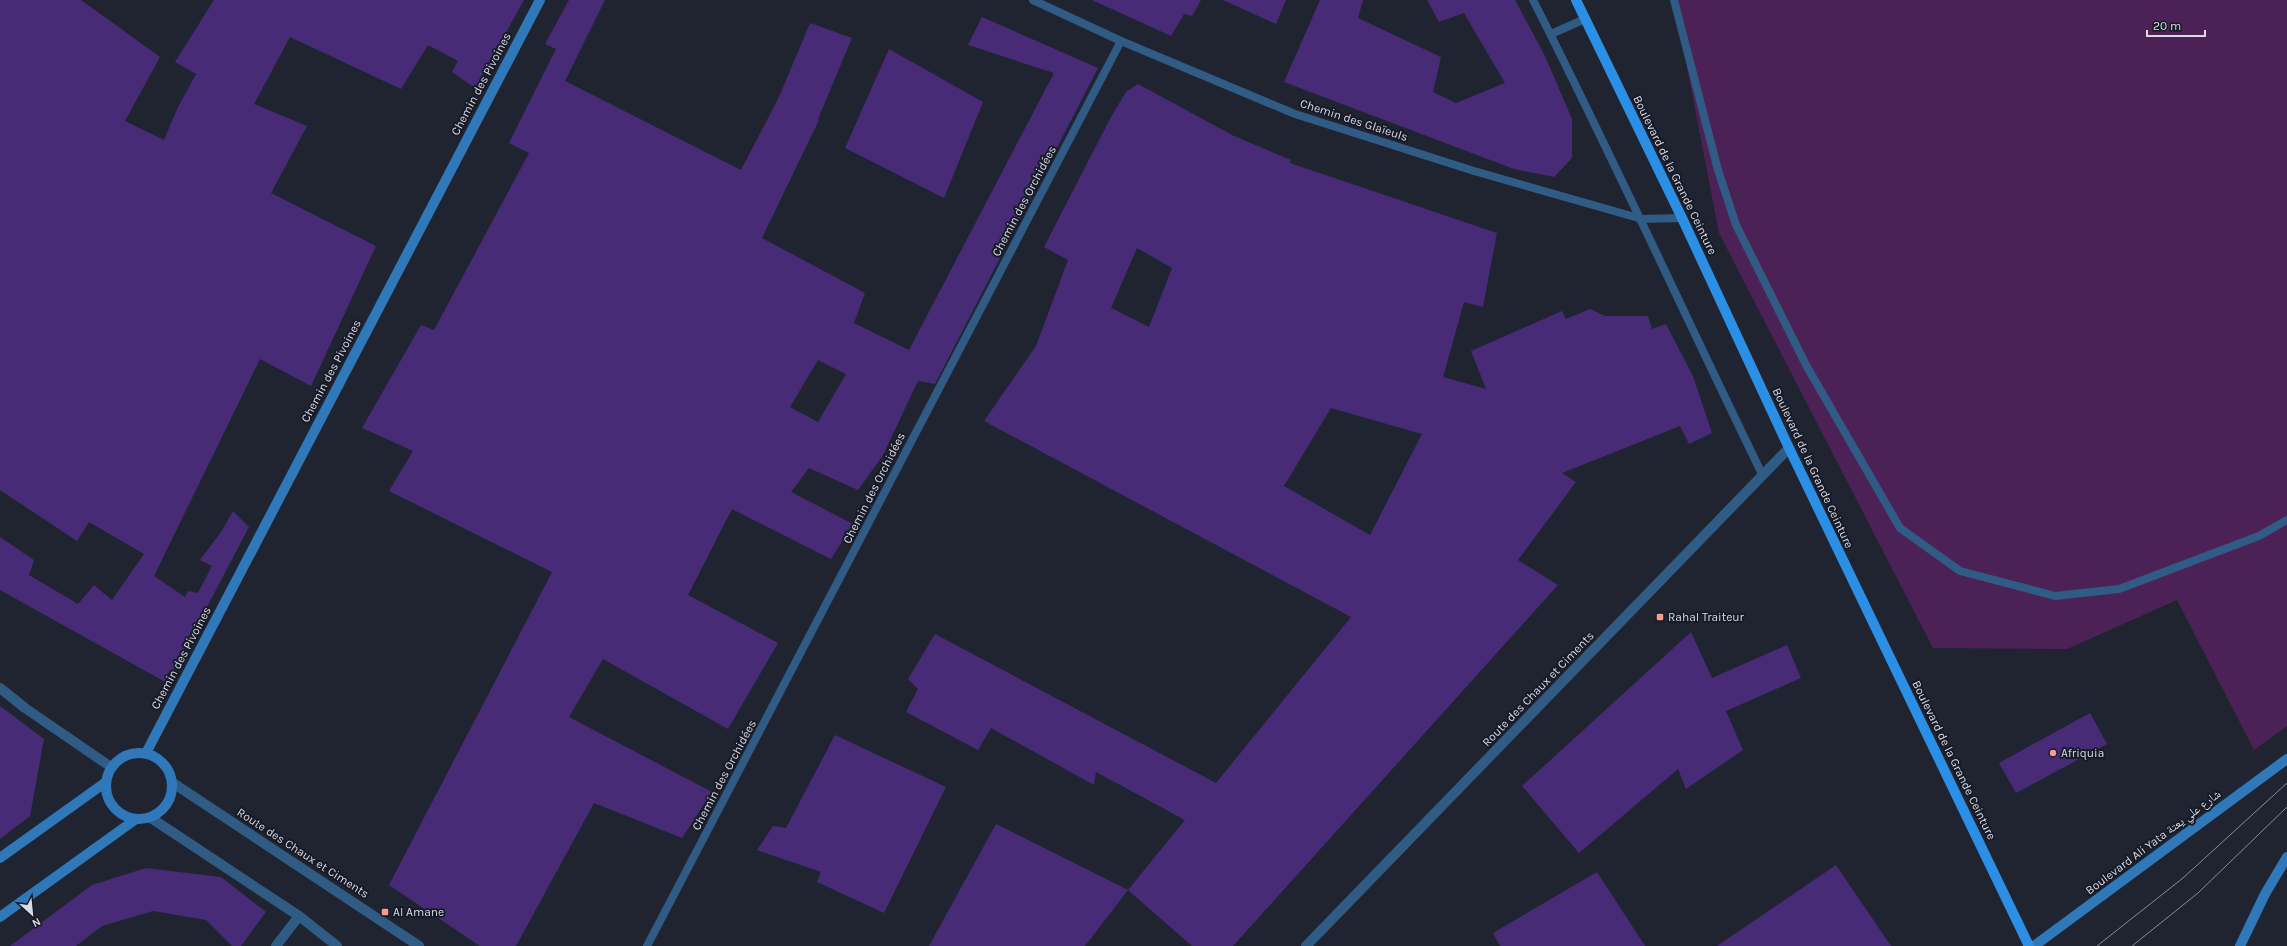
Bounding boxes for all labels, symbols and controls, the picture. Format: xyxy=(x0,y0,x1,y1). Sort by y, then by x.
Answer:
scale bar xyxy=(2147,12,2205,38)
text: 20 m xyxy=(2153,19,2181,33)
street label: Chemin des Pivoines xyxy=(448,30,514,138)
street label: Boulevard de la Grande Ceinture xyxy=(1630,93,1720,257)
street label: Chemin des Glaïeuls xyxy=(1298,96,1410,144)
street label: Chemin des Orchidées xyxy=(989,143,1059,259)
street label: Chemin des Pivoines xyxy=(298,317,364,425)
street label: Boulevard de la Grande Ceinture xyxy=(1770,386,1856,550)
street label: Chemin des Orchidées xyxy=(840,430,908,546)
street label: Chemin des Pivoines xyxy=(148,604,214,712)
place label: Rahal Traiteur xyxy=(1668,610,1745,624)
marker: Rahal Traiteur xyxy=(1655,612,1665,622)
street label: Route des Chaux et Ciments xyxy=(1479,629,1597,749)
street label: Boulevard de la Grande Ceinture xyxy=(1909,678,1999,842)
street label: Chemin des Orchidées xyxy=(689,717,759,833)
place label: Afriquia xyxy=(2061,746,2104,760)
marker: Afriquia xyxy=(2048,748,2058,758)
street label: Boulevard Ali Yata شارع علي يعتة xyxy=(2083,787,2225,900)
street label: Route des Chaux et Ciments xyxy=(234,805,372,901)
north arrow xyxy=(12,894,52,934)
place label: Al Amane xyxy=(393,905,444,919)
marker: Al Amane xyxy=(380,907,390,917)
text: N xyxy=(30,915,43,930)

